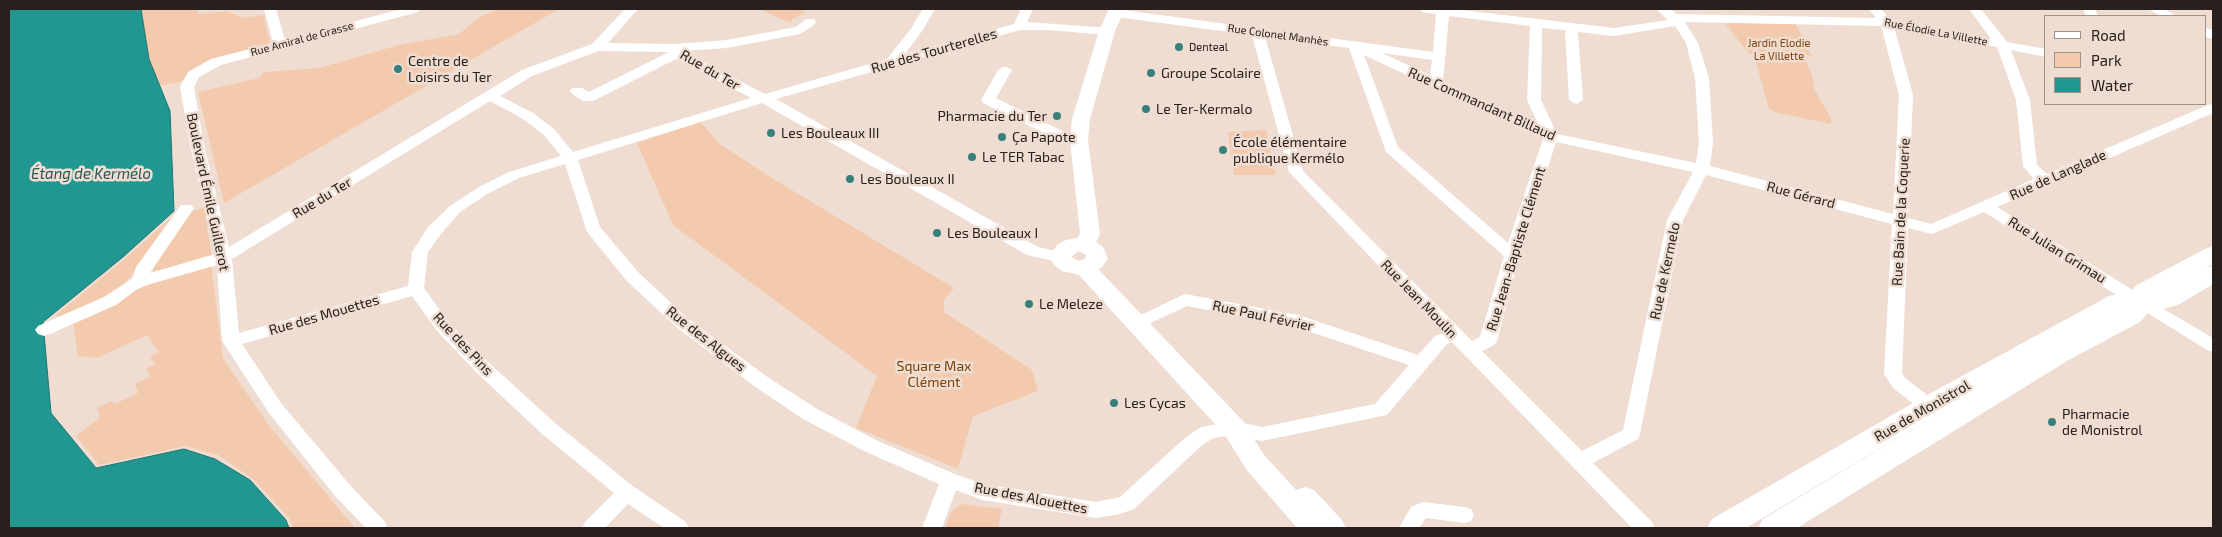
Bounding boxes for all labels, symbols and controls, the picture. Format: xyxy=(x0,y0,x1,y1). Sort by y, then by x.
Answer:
legend xyxy=(2044,15,2207,105)
street label: Rue Élodie La Villette xyxy=(1883,16,1989,48)
street label: Rue Amiral de Grasse xyxy=(249,19,355,59)
street label: Rue Colonel Manhès xyxy=(1227,21,1329,49)
street label: Rue des Tourterelles xyxy=(869,25,999,77)
text: Road xyxy=(2091,26,2126,44)
park label: Jardin Elodie La Villette xyxy=(1748,36,1810,62)
place label: Denteal xyxy=(1189,40,1228,54)
marker: Denteal xyxy=(1173,41,1185,53)
street label: Rue du Ter xyxy=(677,46,743,94)
text: Park xyxy=(2091,51,2122,69)
place label: Centre de Loisirs du Ter xyxy=(408,53,492,85)
marker: Centre de Loisirs du Ter xyxy=(392,63,404,75)
street label: Rue Commandant Billaud xyxy=(1405,64,1559,144)
place label: Groupe Scolaire xyxy=(1161,65,1261,81)
marker: Groupe Scolaire xyxy=(1145,67,1157,79)
text: Water xyxy=(2091,76,2133,94)
place label: Le Ter-Kermalo xyxy=(1156,101,1252,117)
marker: Le Ter-Kermalo xyxy=(1140,103,1152,115)
place label: Pharmacie du Ter xyxy=(938,108,1047,124)
marker: Pharmacie du Ter xyxy=(1051,110,1063,122)
street label: Boulevard Émile Guillerot xyxy=(183,111,233,273)
place label: Les Bouleaux III xyxy=(781,125,879,141)
marker: Les Bouleaux III xyxy=(765,127,777,139)
place label: Ça Papote xyxy=(1012,129,1076,145)
marker: Ça Papote xyxy=(996,131,1008,143)
place label: École élémentaire publique Kermélo xyxy=(1233,134,1347,166)
street label: Rue Bain de la Coquerie xyxy=(1889,138,1913,286)
marker: École élémentaire publique Kermélo xyxy=(1217,144,1229,156)
street label: Rue de Langlade xyxy=(2007,146,2109,204)
place label: Le TER Tabac xyxy=(982,149,1065,165)
marker: Le TER Tabac xyxy=(966,151,978,163)
water label: Étang de Kermélo xyxy=(31,165,151,183)
street label: Rue Jean-Baptiste Clément xyxy=(1483,165,1549,333)
place label: Les Bouleaux II xyxy=(860,171,955,187)
marker: Les Bouleaux II xyxy=(844,173,856,185)
street label: Rue du Ter xyxy=(289,174,355,222)
street label: Rue Gérard xyxy=(1765,178,1837,212)
street label: Rue Julian Grimau xyxy=(2005,213,2109,287)
street label: Rue de Kermelo xyxy=(1646,221,1684,321)
place label: Les Bouleaux I xyxy=(947,225,1038,241)
marker: Les Bouleaux I xyxy=(931,227,943,239)
street label: Rue Jean Moulin xyxy=(1377,256,1461,342)
street label: Rue des Mouettes xyxy=(267,291,381,339)
place label: Le Meleze xyxy=(1039,296,1103,312)
street label: Rue Paul Février xyxy=(1211,297,1315,335)
marker: Le Meleze xyxy=(1023,298,1035,310)
street label: Rue des Algues xyxy=(663,303,749,375)
street label: Rue des Pins xyxy=(430,309,496,379)
park label: Square Max Clément xyxy=(897,358,971,391)
street label: Rue de Monistrol xyxy=(1871,377,1973,445)
place label: Les Cycas xyxy=(1124,395,1186,411)
marker: Les Cycas xyxy=(1108,397,1120,409)
place label: Pharmacie de Monistrol xyxy=(2062,406,2142,438)
marker: Pharmacie de Monistrol xyxy=(2046,416,2058,428)
street label: Rue des Alouettes xyxy=(973,479,1089,517)

